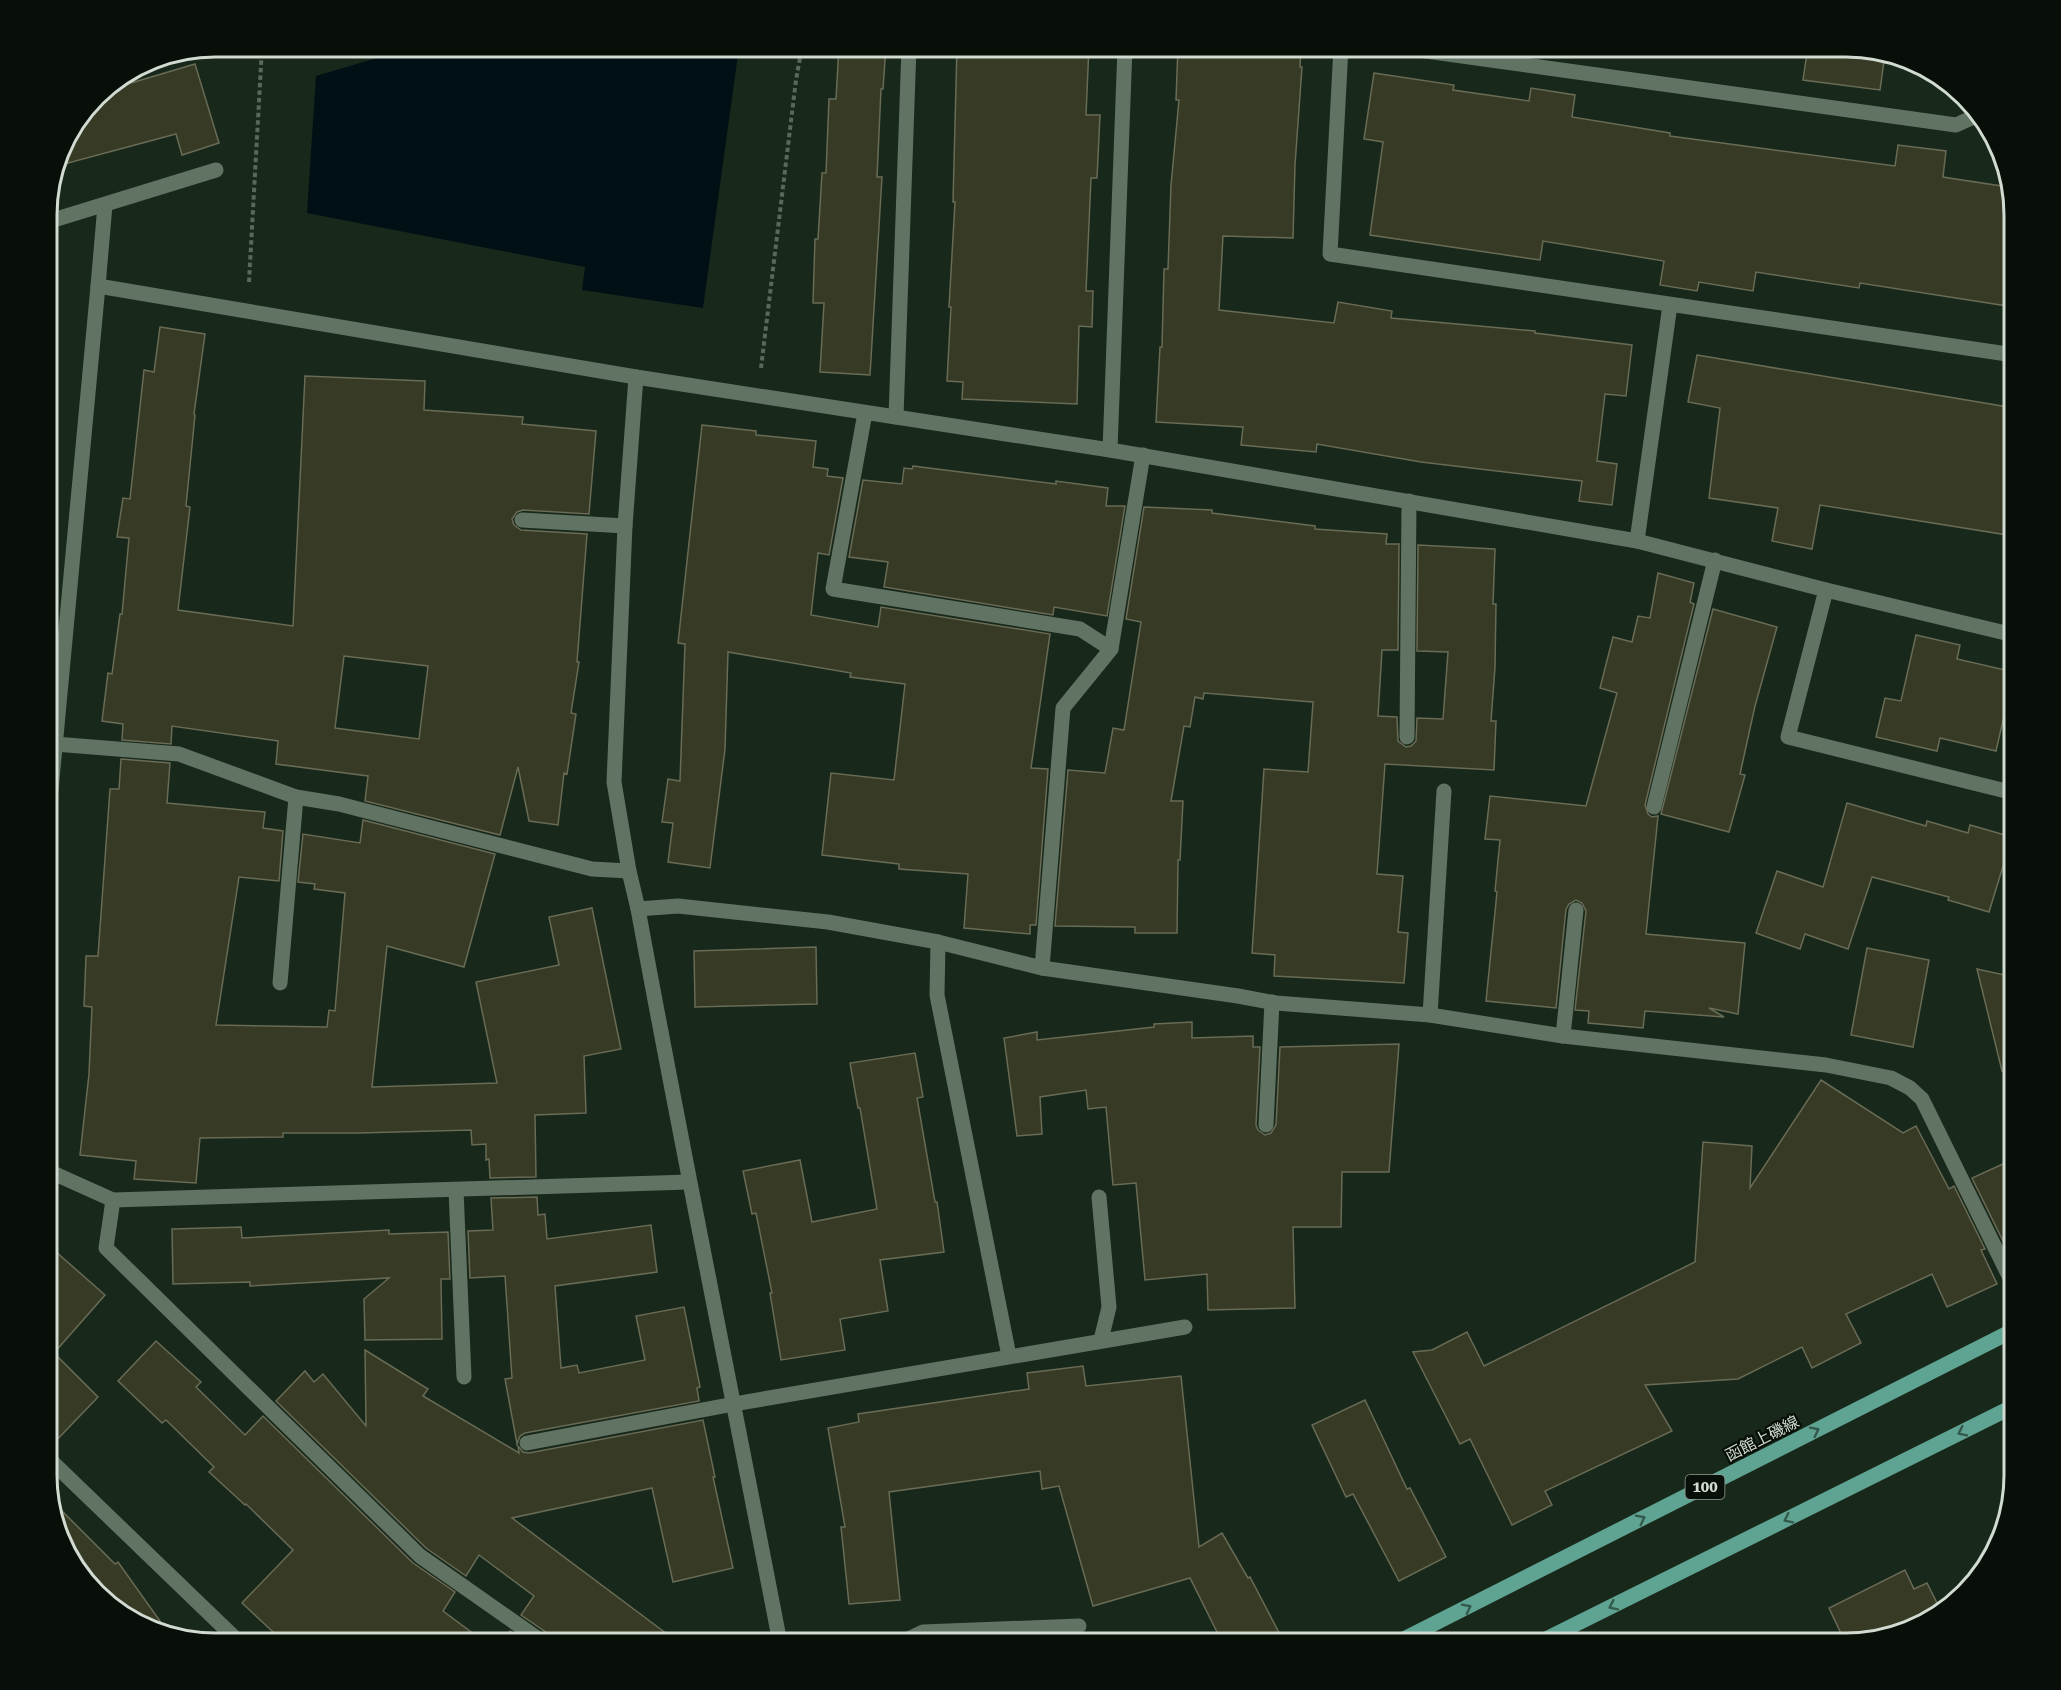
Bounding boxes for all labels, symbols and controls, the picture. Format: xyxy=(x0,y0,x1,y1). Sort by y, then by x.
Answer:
street label: 函館上磯線 xyxy=(1722,1412,1802,1465)
one-way arrow xyxy=(1958,1425,1969,1437)
one-way arrow xyxy=(1809,1427,1820,1439)
road number: 100 xyxy=(1686,1475,1724,1499)
one-way arrow xyxy=(1783,1512,1794,1524)
one-way arrow xyxy=(1635,1515,1646,1527)
one-way arrow xyxy=(1608,1599,1619,1611)
one-way arrow xyxy=(1461,1603,1472,1615)

